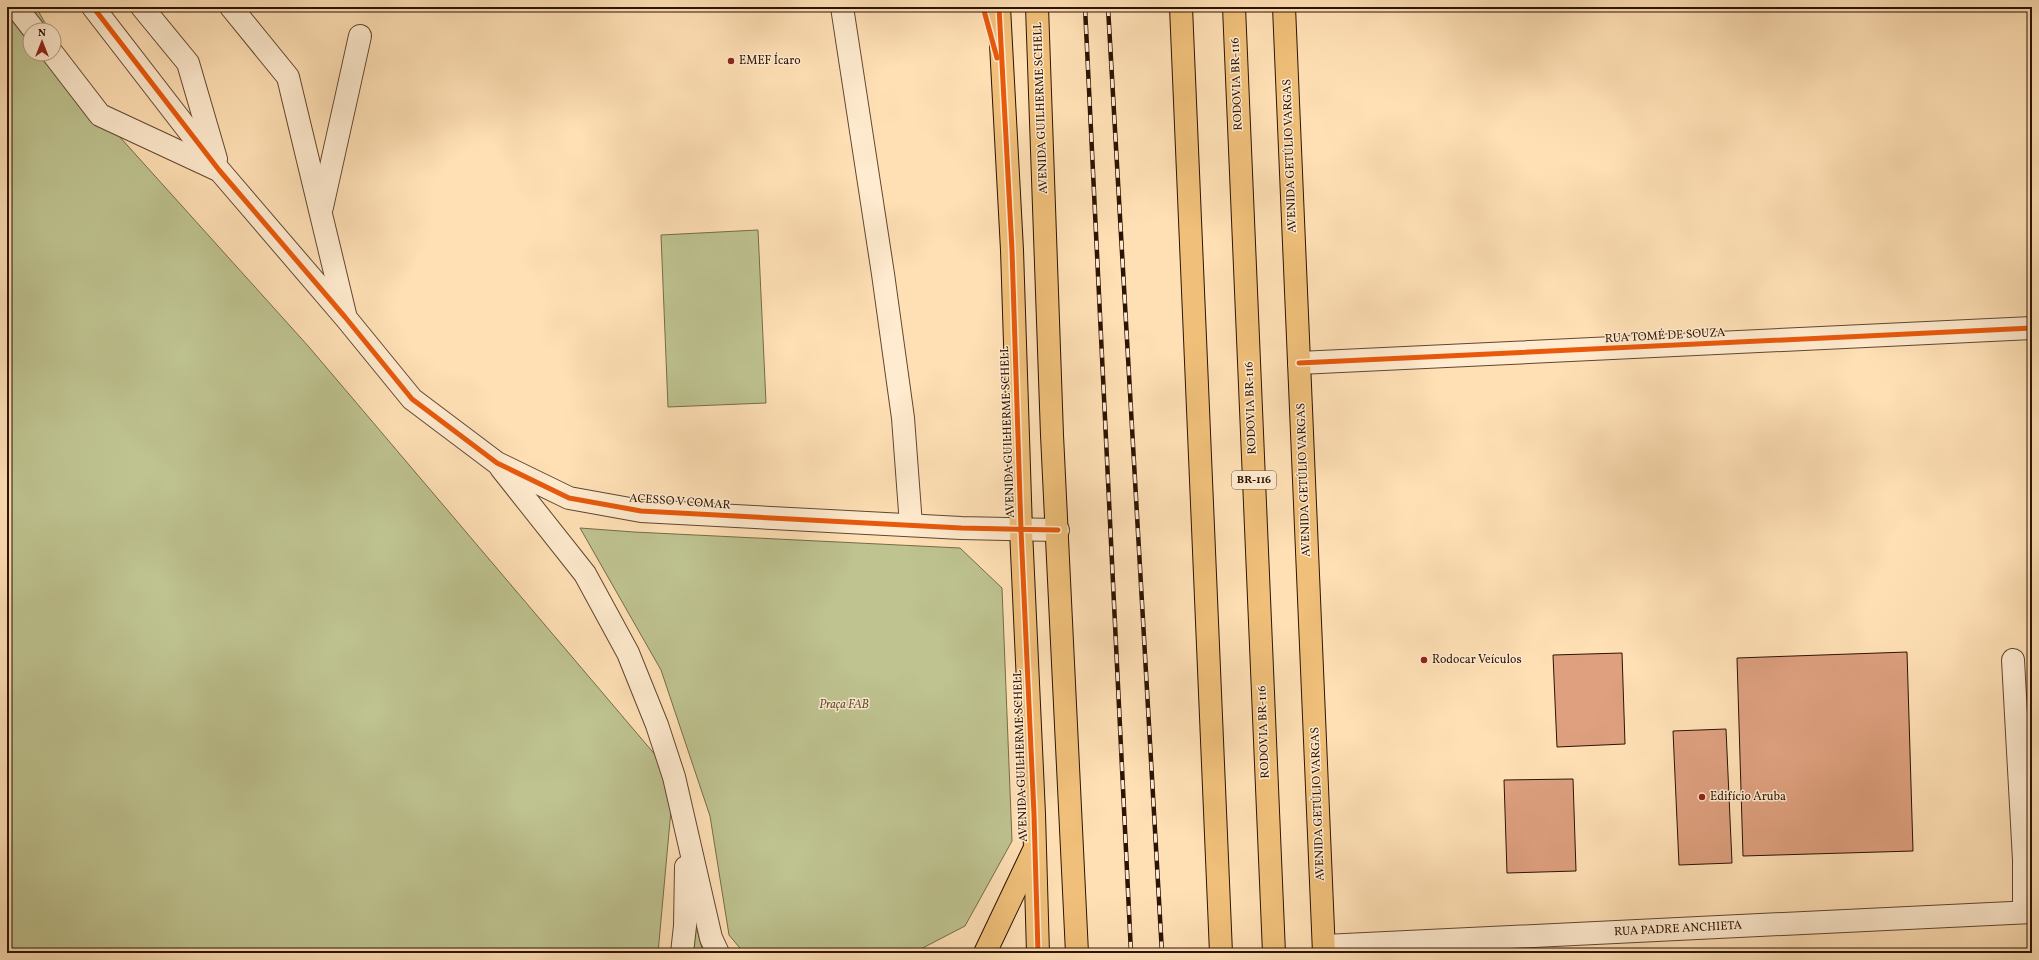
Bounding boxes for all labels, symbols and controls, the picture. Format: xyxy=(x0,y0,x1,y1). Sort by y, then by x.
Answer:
north arrow xyxy=(22,22,62,62)
street label: AVENIDA GUILHERME SCHELL xyxy=(1030,22,1052,194)
text: N xyxy=(38,26,46,41)
street label: RODOVIA BR-116 xyxy=(1227,37,1247,131)
place label: EMEF Ícaro xyxy=(739,52,801,69)
marker: EMEF Ícaro xyxy=(726,56,736,66)
street label: AVENIDA GETÚLIO VARGAS xyxy=(1278,79,1301,233)
street label: RUA TOMÉ DE SOUZA xyxy=(1604,324,1726,347)
street label: AVENIDA GUILHERME SCHELL xyxy=(997,346,1019,518)
street label: RODOVIA BR-116 xyxy=(1241,361,1261,455)
street label: AVENIDA GETÚLIO VARGAS xyxy=(1292,403,1315,557)
road number: BR-116 xyxy=(1232,471,1276,489)
street label: ACESSO V COMAR xyxy=(629,490,731,514)
place label: Rodocar Veículos xyxy=(1432,652,1522,668)
marker: Rodocar Veículos xyxy=(1419,655,1429,665)
street label: AVENIDA GUILHERME SCHELL xyxy=(1010,670,1032,842)
street label: RODOVIA BR-116 xyxy=(1254,685,1274,779)
park label: Praça FAB xyxy=(819,697,869,713)
street label: AVENIDA GETÚLIO VARGAS xyxy=(1306,727,1329,881)
place label: Edifício Aruba xyxy=(1710,789,1786,805)
marker: Edifício Aruba xyxy=(1697,792,1707,802)
street label: RUA PADRE ANCHIETA xyxy=(1614,918,1743,940)

